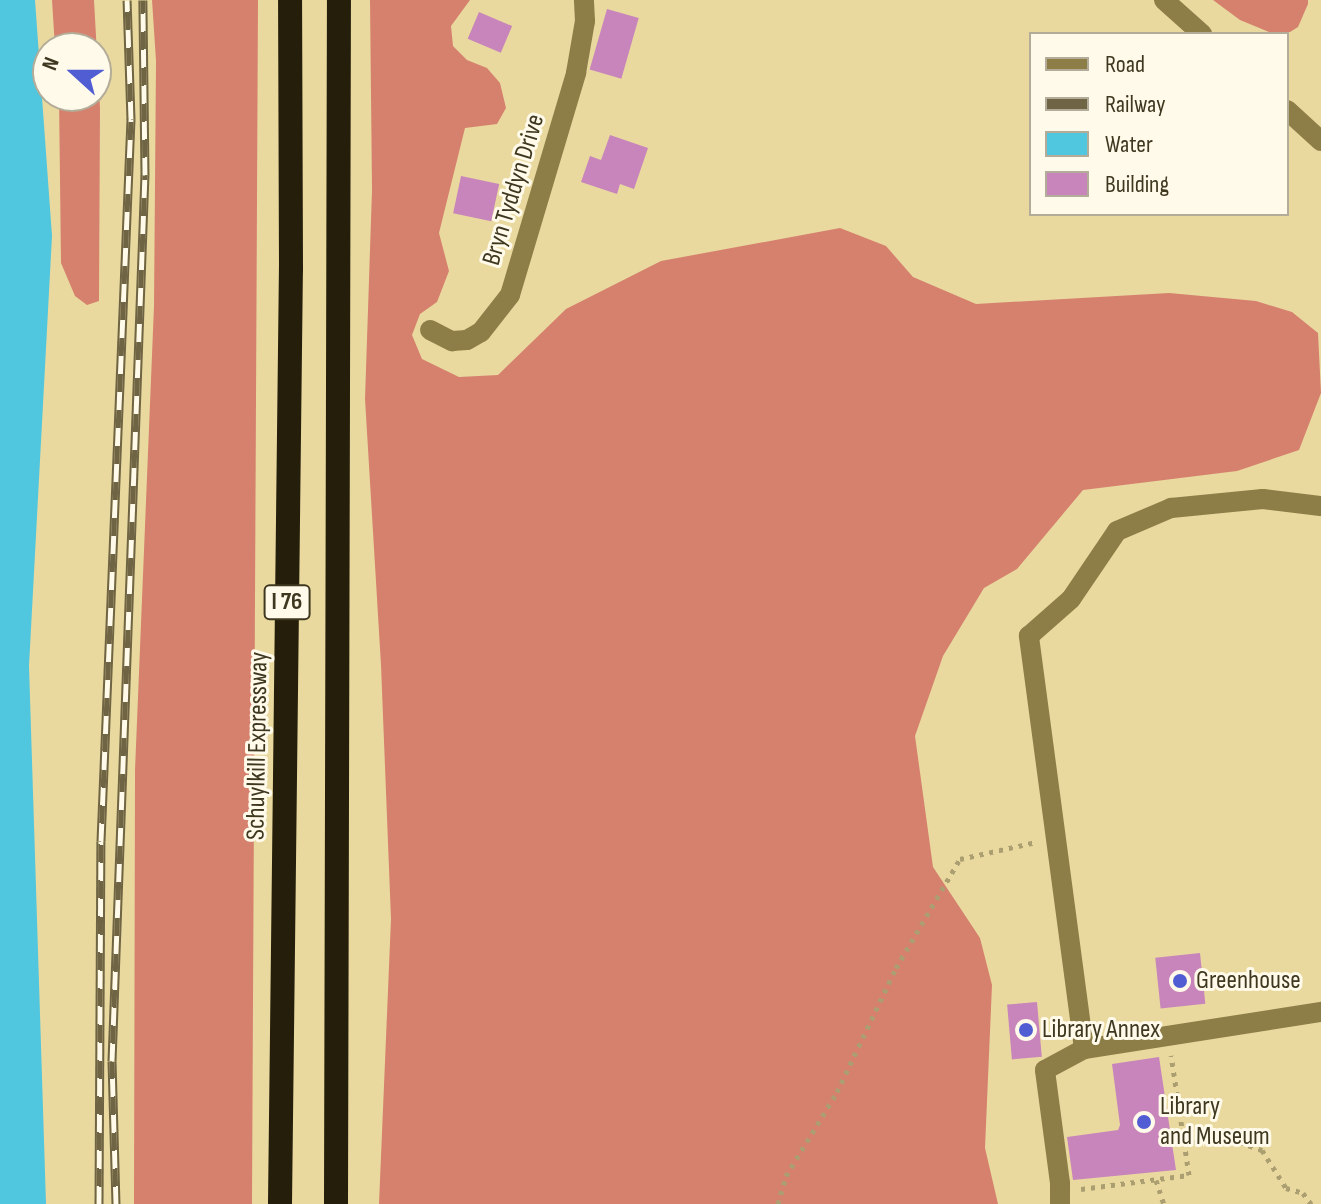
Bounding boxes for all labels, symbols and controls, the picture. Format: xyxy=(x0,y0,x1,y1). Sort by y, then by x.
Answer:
north arrow xyxy=(32,32,112,112)
legend xyxy=(1029,32,1289,216)
text: Road xyxy=(1105,50,1145,79)
text: N xyxy=(36,54,66,74)
text: Railway xyxy=(1105,90,1165,119)
street label: Bryn Tyddyn Drive xyxy=(476,111,552,269)
text: Water xyxy=(1105,130,1153,159)
text: Building xyxy=(1105,170,1169,199)
road number: I 76 xyxy=(263,582,311,622)
street label: Schuylkill Expressway xyxy=(241,652,275,840)
place label: Greenhouse xyxy=(1196,965,1301,997)
marker: Greenhouse xyxy=(1171,972,1189,990)
place label: Library Annex xyxy=(1042,1014,1160,1046)
marker: Library Annex xyxy=(1017,1021,1035,1039)
place label: Library and Museum xyxy=(1160,1091,1270,1152)
marker: Library and Museum xyxy=(1135,1113,1153,1131)

